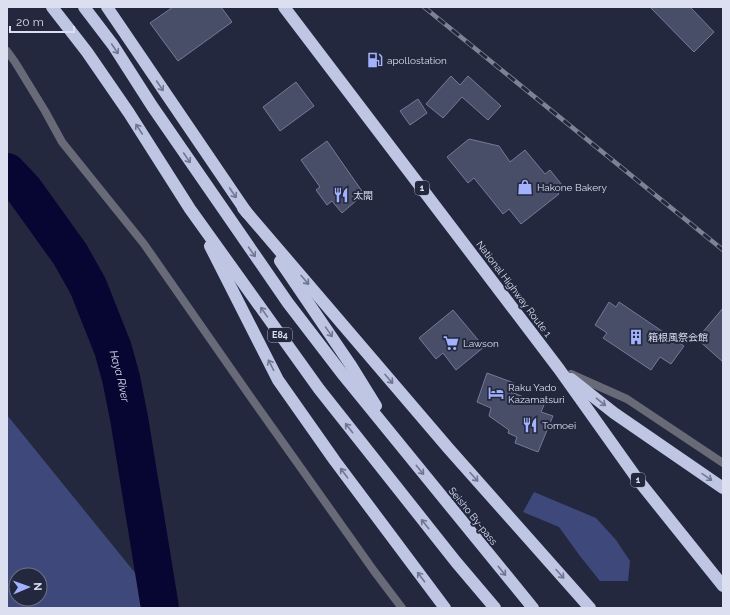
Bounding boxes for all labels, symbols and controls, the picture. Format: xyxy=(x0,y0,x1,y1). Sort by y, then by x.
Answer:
scale bar xyxy=(10,8,74,34)
text: 20 m xyxy=(16,15,44,29)
one-way arrow xyxy=(111,44,119,55)
fuel station icon: apollostation xyxy=(366,51,384,69)
place label: apollostation xyxy=(387,55,447,66)
one-way arrow xyxy=(156,80,164,91)
one-way arrow xyxy=(135,124,143,135)
one-way arrow xyxy=(183,152,191,163)
shop icon: Hakone Bakery xyxy=(516,178,534,196)
road number: 1 xyxy=(415,181,429,195)
place label: Hakone Bakery xyxy=(537,182,608,193)
restaurant icon: 太閤 xyxy=(332,186,350,204)
one-way arrow xyxy=(229,187,237,198)
place label: 太閤 xyxy=(353,190,373,201)
street label: National Highway Route 1 xyxy=(474,239,554,340)
one-way arrow xyxy=(248,246,256,257)
one-way arrow xyxy=(300,274,309,285)
one-way arrow xyxy=(259,306,268,317)
one-way arrow xyxy=(325,326,333,337)
road number: E84 xyxy=(268,328,292,342)
building icon: 箱根風祭会館 xyxy=(627,328,645,346)
place label: 箱根風祭会館 xyxy=(648,332,708,343)
supermarket icon: Lawson xyxy=(442,334,460,352)
place label: Lawson xyxy=(463,338,499,349)
water label: Haya River xyxy=(107,349,132,404)
one-way arrow xyxy=(266,360,274,372)
one-way arrow xyxy=(384,373,393,383)
place label: Raku Yado Kazamatsuri xyxy=(508,382,565,405)
hotel icon: Raku Yado Kazamatsuri xyxy=(487,384,505,402)
one-way arrow xyxy=(595,398,606,407)
restaurant icon: Tomoei xyxy=(521,416,539,434)
place label: Tomoei xyxy=(542,420,576,431)
one-way arrow xyxy=(344,422,353,433)
one-way arrow xyxy=(416,464,425,475)
one-way arrow xyxy=(340,467,348,478)
one-way arrow xyxy=(469,472,479,482)
road number: 1 xyxy=(631,473,645,487)
one-way arrow xyxy=(701,473,712,481)
street label: Seisho By-pass xyxy=(446,485,500,547)
one-way arrow xyxy=(421,519,430,530)
one-way arrow xyxy=(497,566,506,576)
north arrow xyxy=(8,567,48,607)
one-way arrow xyxy=(556,569,565,579)
one-way arrow xyxy=(417,572,426,583)
text: N xyxy=(31,582,44,591)

